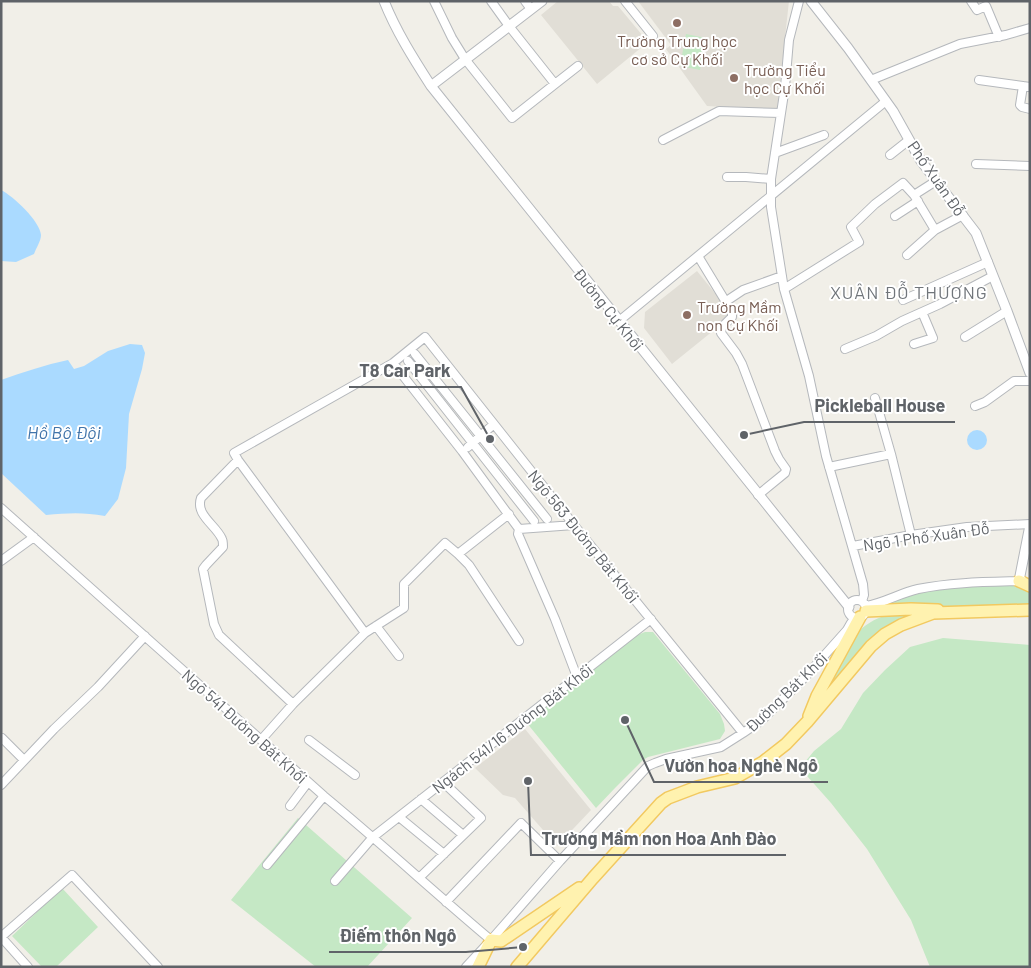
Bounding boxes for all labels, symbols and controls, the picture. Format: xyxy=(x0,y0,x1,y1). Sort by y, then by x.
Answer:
marker: Trường Trung học cơ sở Cự Khối xyxy=(671,17,683,29)
place label: Trường Trung học cơ sở Cự Khối xyxy=(617,31,737,68)
place label: Trường Tiểu học Cự Khối xyxy=(744,60,826,97)
marker: Trường Tiểu học Cự Khối xyxy=(728,72,740,84)
street label: Phố Xuân Đỗ xyxy=(904,137,970,219)
street label: Đường Cự Khối xyxy=(570,264,648,354)
district label: XUÂN ĐỖ THƯỢNG xyxy=(830,281,988,303)
place label: Trường Mầm non Cự Khối xyxy=(697,297,782,334)
marker: Trường Mầm non Cự Khối xyxy=(681,309,693,321)
callout: T8 Car Park xyxy=(349,354,461,387)
text: T8 Car Park xyxy=(359,359,451,381)
callout: Pickleball House xyxy=(804,389,955,422)
text: Pickleball House xyxy=(815,394,946,416)
water label: Hồ Bộ Đội xyxy=(27,421,101,443)
street label: Ngõ 563 Đường Bát Khối xyxy=(525,466,643,606)
street label: Ngõ 1 Phố Xuân Đỗ xyxy=(862,518,990,554)
street label: Đường Bát Khối xyxy=(741,648,831,736)
street label: Ngách 541/16 Đường Bát Khối xyxy=(428,659,596,797)
street label: Ngõ 541 Đường Bát Khối xyxy=(178,665,312,787)
callout: Vườn hoa Nghè Ngô xyxy=(654,749,828,782)
text: Vườn hoa Nghè Ngô xyxy=(664,754,818,776)
callout: Trường Mầm non Hoa Anh Đào xyxy=(531,822,786,855)
text: Trường Mầm non Hoa Anh Đào xyxy=(541,827,777,849)
callout: Điếm thôn Ngô xyxy=(329,919,466,952)
text: Điếm thôn Ngô xyxy=(340,924,457,946)

